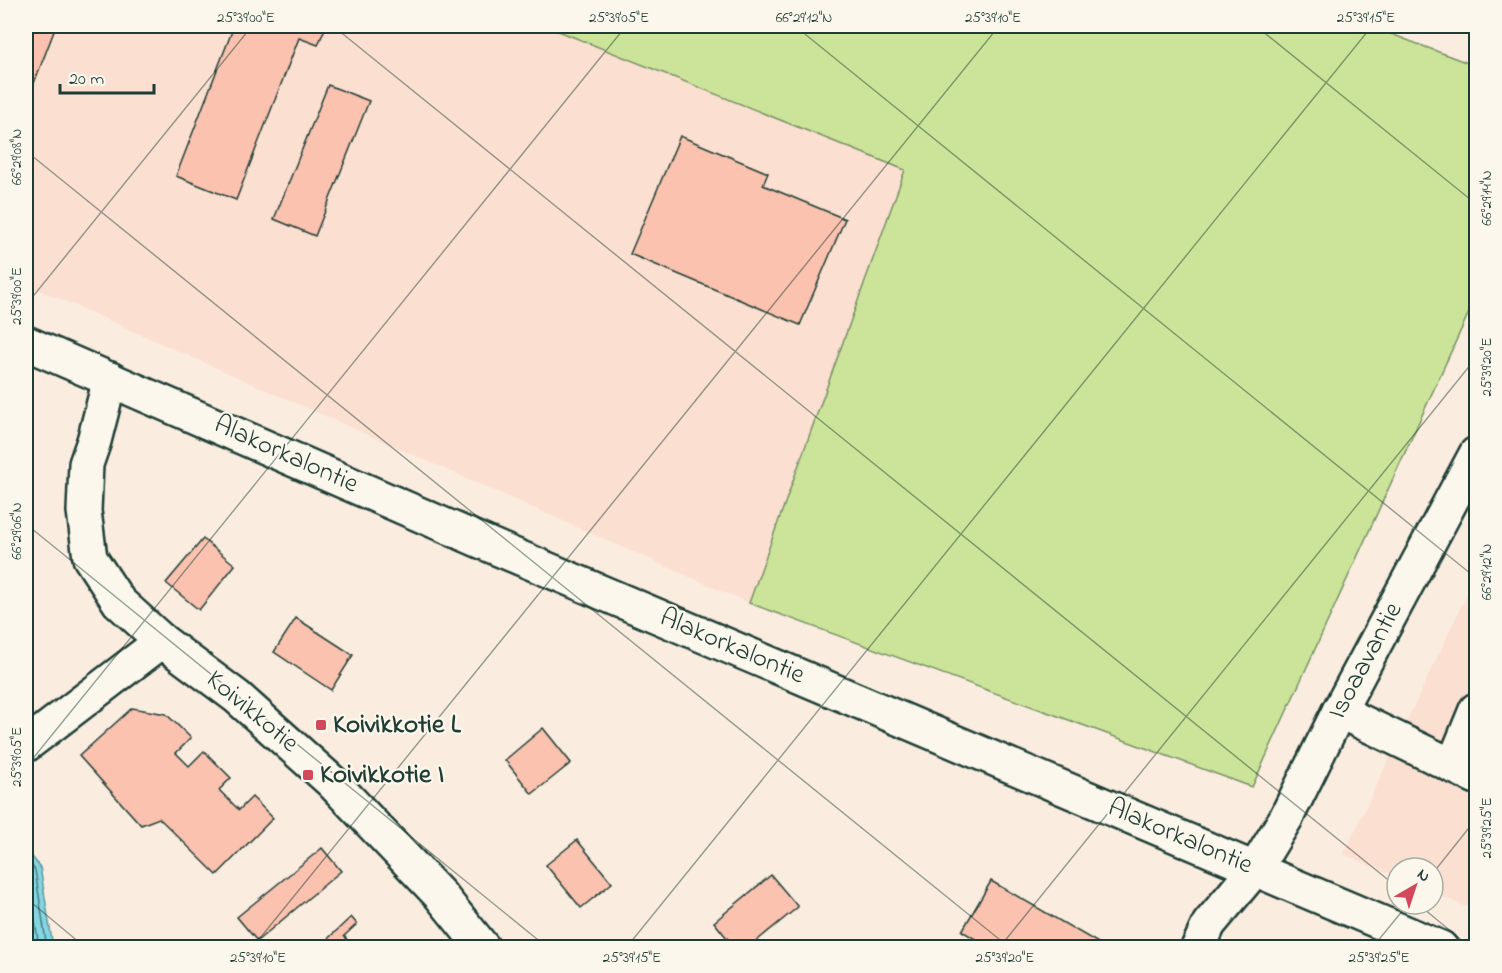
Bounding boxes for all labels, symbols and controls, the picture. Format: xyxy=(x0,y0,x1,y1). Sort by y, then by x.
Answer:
text: 25°39'00"E xyxy=(217,7,275,29)
text: 25°39'05"E xyxy=(589,7,649,29)
text: 66°29'12"N xyxy=(776,7,832,29)
text: 25°39'10"E xyxy=(965,7,1021,29)
text: 25°39'15"E xyxy=(1337,7,1395,29)
scale bar xyxy=(60,57,154,95)
text: 20 m xyxy=(69,67,104,93)
text: 66°29'08"N xyxy=(6,129,28,185)
text: 66°29'14"N xyxy=(1476,170,1498,226)
text: 25°39'00"E xyxy=(6,267,28,325)
text: 25°39'20"E xyxy=(1476,338,1498,396)
street label: Alakorkalontie xyxy=(208,406,365,505)
text: 66°29'06"N xyxy=(6,502,28,560)
text: 66°29'12"N xyxy=(1476,544,1498,600)
street label: Isoaavantie xyxy=(1319,595,1414,727)
street label: Alakorkalontie xyxy=(653,599,811,695)
street label: Koivikkotie xyxy=(197,661,308,763)
place label: Koivikkotie L xyxy=(333,706,462,745)
marker: Koivikkotie L xyxy=(314,718,328,732)
text: 25°39'05"E xyxy=(6,727,28,787)
place label: Koivikkotie I xyxy=(320,756,444,795)
marker: Koivikkotie I xyxy=(301,768,315,782)
street label: Alakorkalontie xyxy=(1101,789,1259,885)
text: 25°39'25"E xyxy=(1476,798,1498,858)
north arrow xyxy=(1385,856,1445,916)
text: N xyxy=(1411,863,1435,889)
text: 25°39'10"E xyxy=(230,947,286,969)
text: 25°39'15"E xyxy=(603,947,661,969)
text: 25°39'20"E xyxy=(976,947,1034,969)
text: 25°39'25"E xyxy=(1349,947,1409,969)

